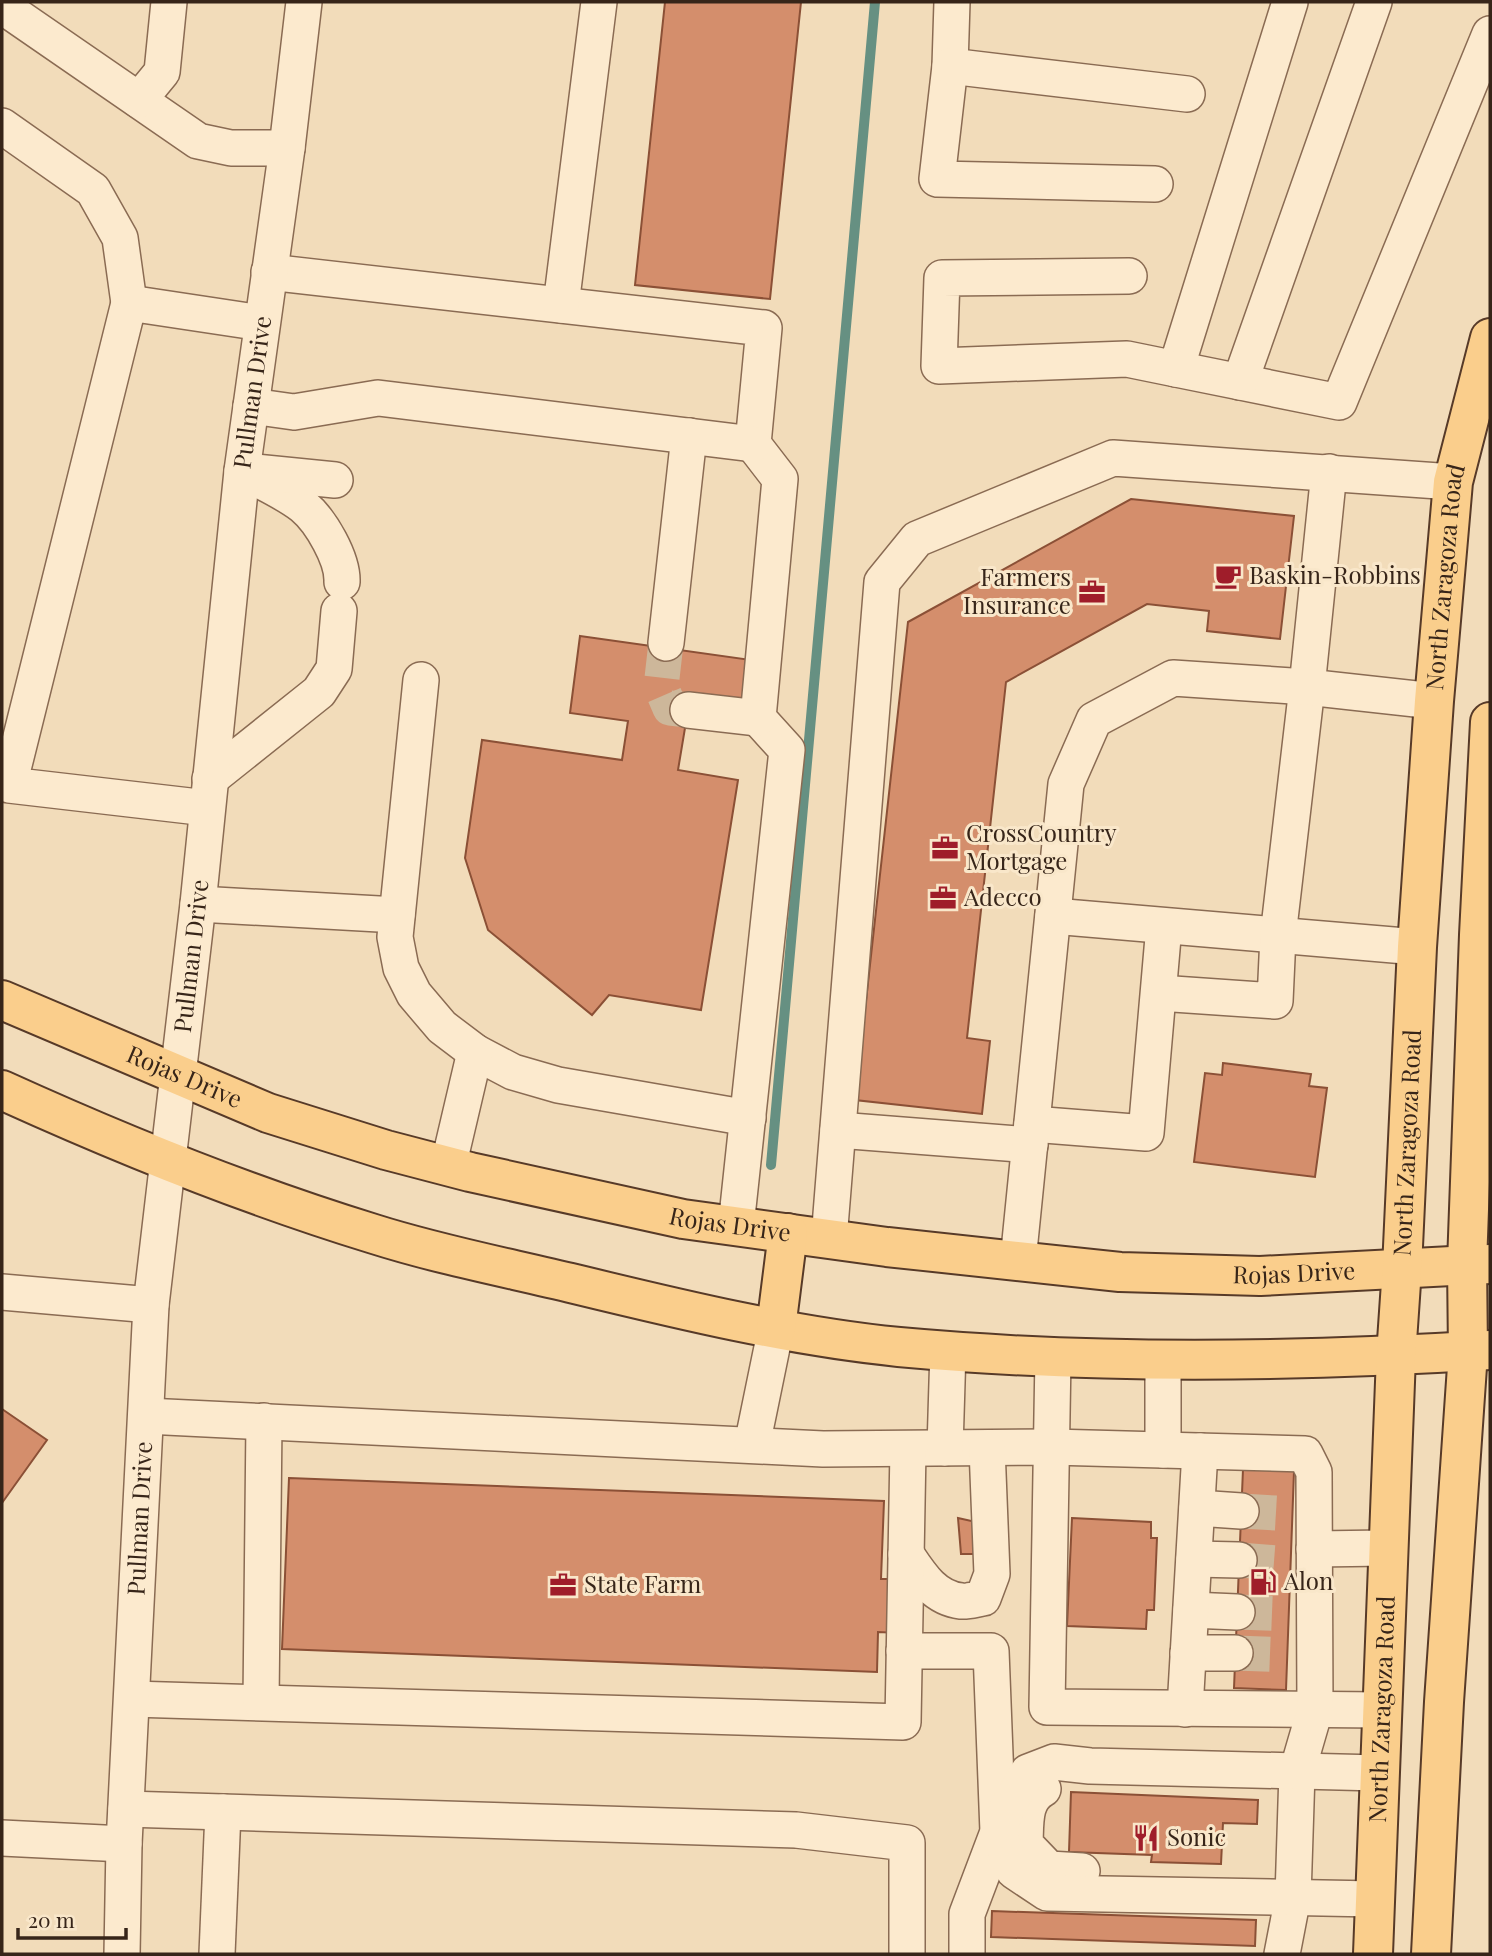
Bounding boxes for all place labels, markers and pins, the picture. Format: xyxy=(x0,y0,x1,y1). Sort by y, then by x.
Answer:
place label: Baskin-Robbins xyxy=(1249,558,1421,590)
place label: Farmers Insurance xyxy=(963,560,1071,620)
cafe icon: Baskin-Robbins xyxy=(1213,561,1243,591)
office icon: Farmers Insurance xyxy=(1077,577,1107,607)
place label: CrossCountry Mortgage xyxy=(966,816,1117,876)
office icon: CrossCountry Mortgage xyxy=(930,833,960,863)
place label: Adecco xyxy=(963,880,1042,912)
office icon: Adecco xyxy=(928,883,958,913)
place label: Alon xyxy=(1283,1564,1333,1596)
place label: State Farm xyxy=(584,1567,701,1599)
fuel station icon: Alon xyxy=(1248,1567,1278,1597)
office icon: State Farm xyxy=(548,1570,578,1600)
place label: Sonic xyxy=(1167,1820,1226,1852)
restaurant icon: Sonic xyxy=(1131,1823,1161,1853)

